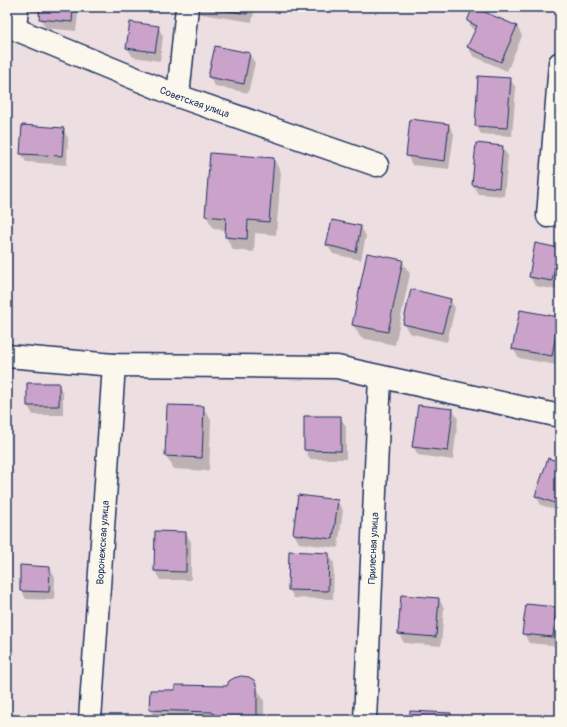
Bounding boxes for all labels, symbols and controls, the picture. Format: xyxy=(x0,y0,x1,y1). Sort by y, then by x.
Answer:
street label: Советская улица xyxy=(158,84,231,121)
street label: Воронежская улица xyxy=(94,500,112,585)
street label: Прилесная улица xyxy=(366,512,381,584)

